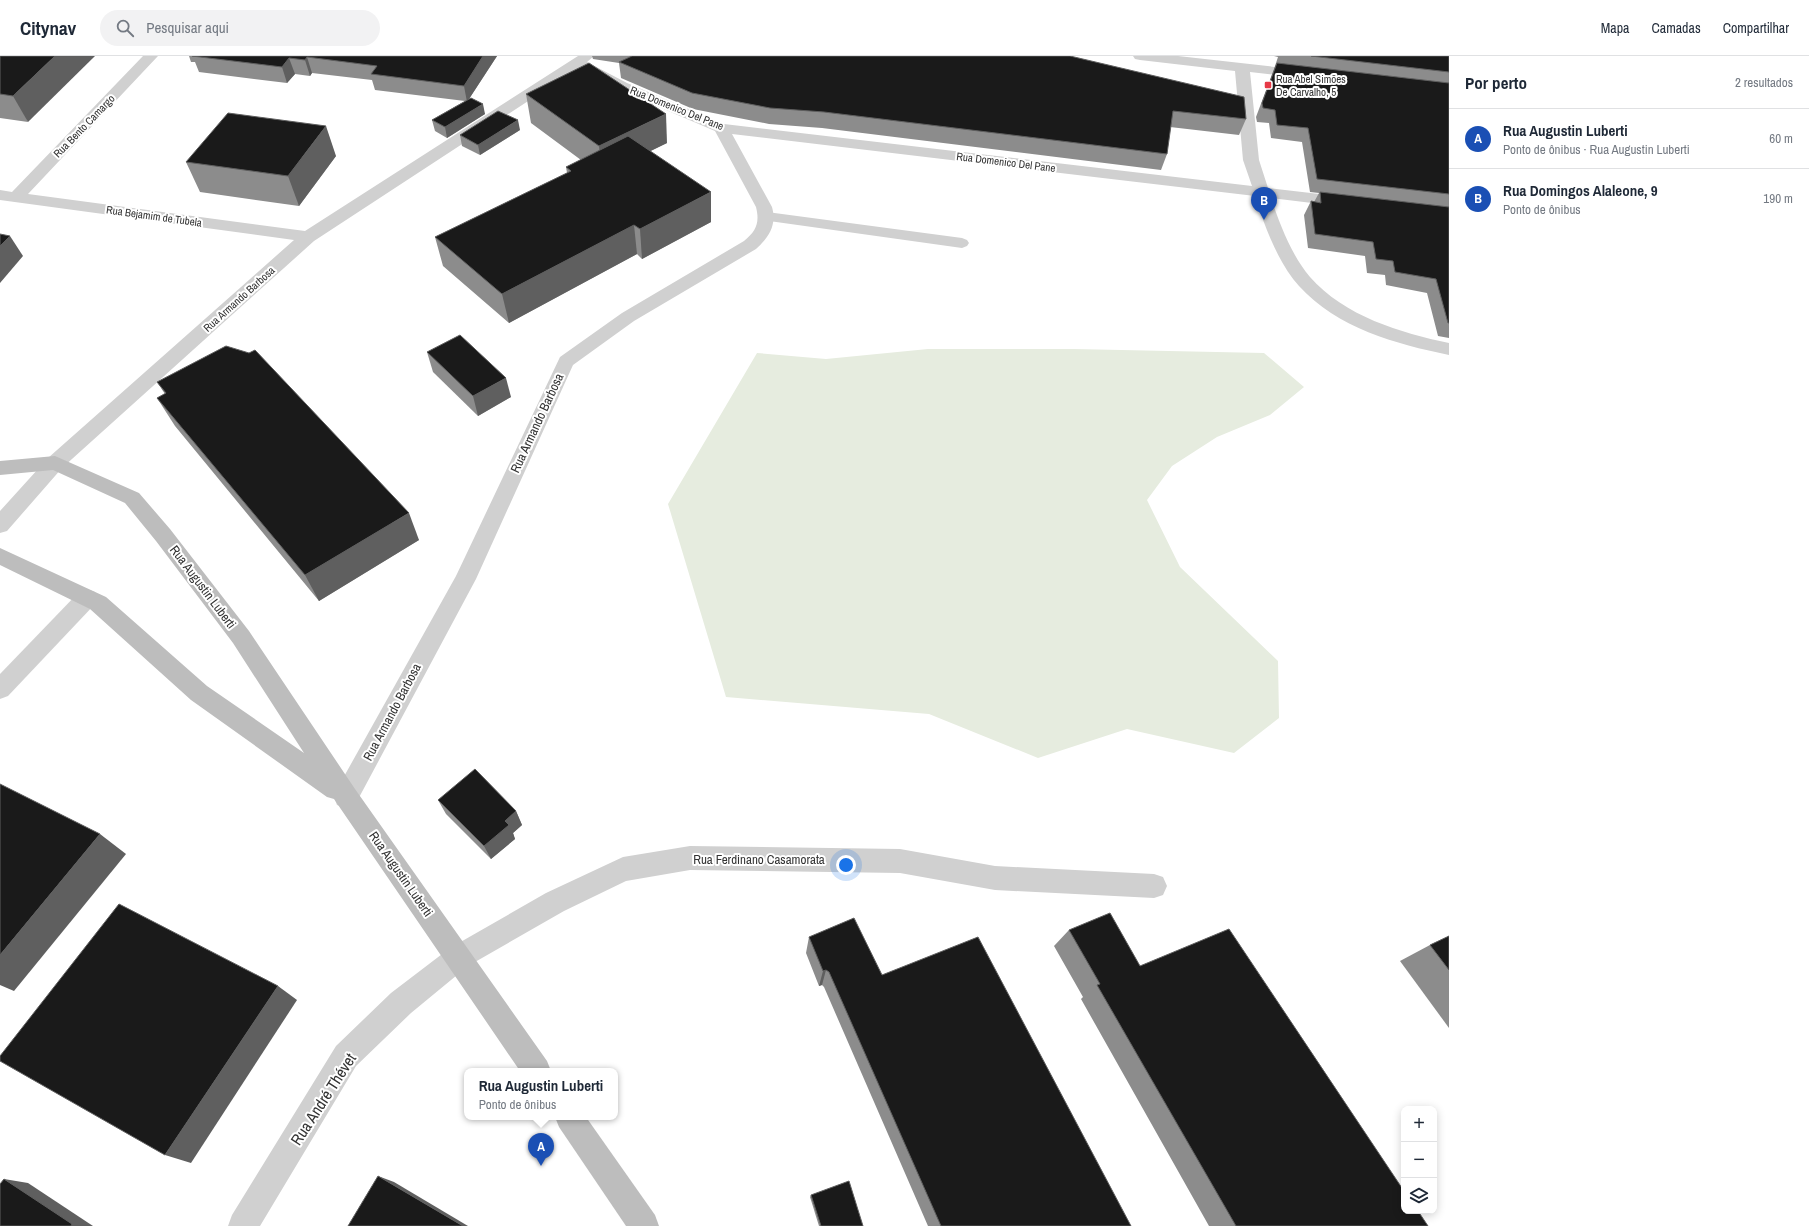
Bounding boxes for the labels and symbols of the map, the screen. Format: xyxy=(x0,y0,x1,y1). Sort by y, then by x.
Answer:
place label: Rua Abel Simões De Carvalho, 5 xyxy=(1276,72,1346,99)
marker: Rua Abel Simões De Carvalho, 5 xyxy=(1263,80,1273,90)
street label: Rua Domenico Del Pane xyxy=(628,83,726,133)
street label: Rua Bento Camargo xyxy=(50,92,118,160)
street label: Rua Domenico Del Pane xyxy=(956,149,1056,175)
pin: B xyxy=(1251,187,1277,220)
street label: Rua Bejamim de Tubela xyxy=(105,202,203,230)
street label: Rua Armando Barbosa xyxy=(200,263,278,335)
street label: Rua Armando Barbosa xyxy=(507,370,568,475)
street label: Rua Augustin Luberti xyxy=(166,542,240,632)
street label: Rua Armando Barbosa xyxy=(359,660,425,764)
street label: Rua Augustin Luberti xyxy=(365,828,437,920)
street label: Rua Ferdinano Casamorata xyxy=(693,851,825,868)
your location xyxy=(836,855,856,875)
street label: Rua André Thévet xyxy=(285,1048,361,1149)
pin: A xyxy=(528,1133,554,1166)

